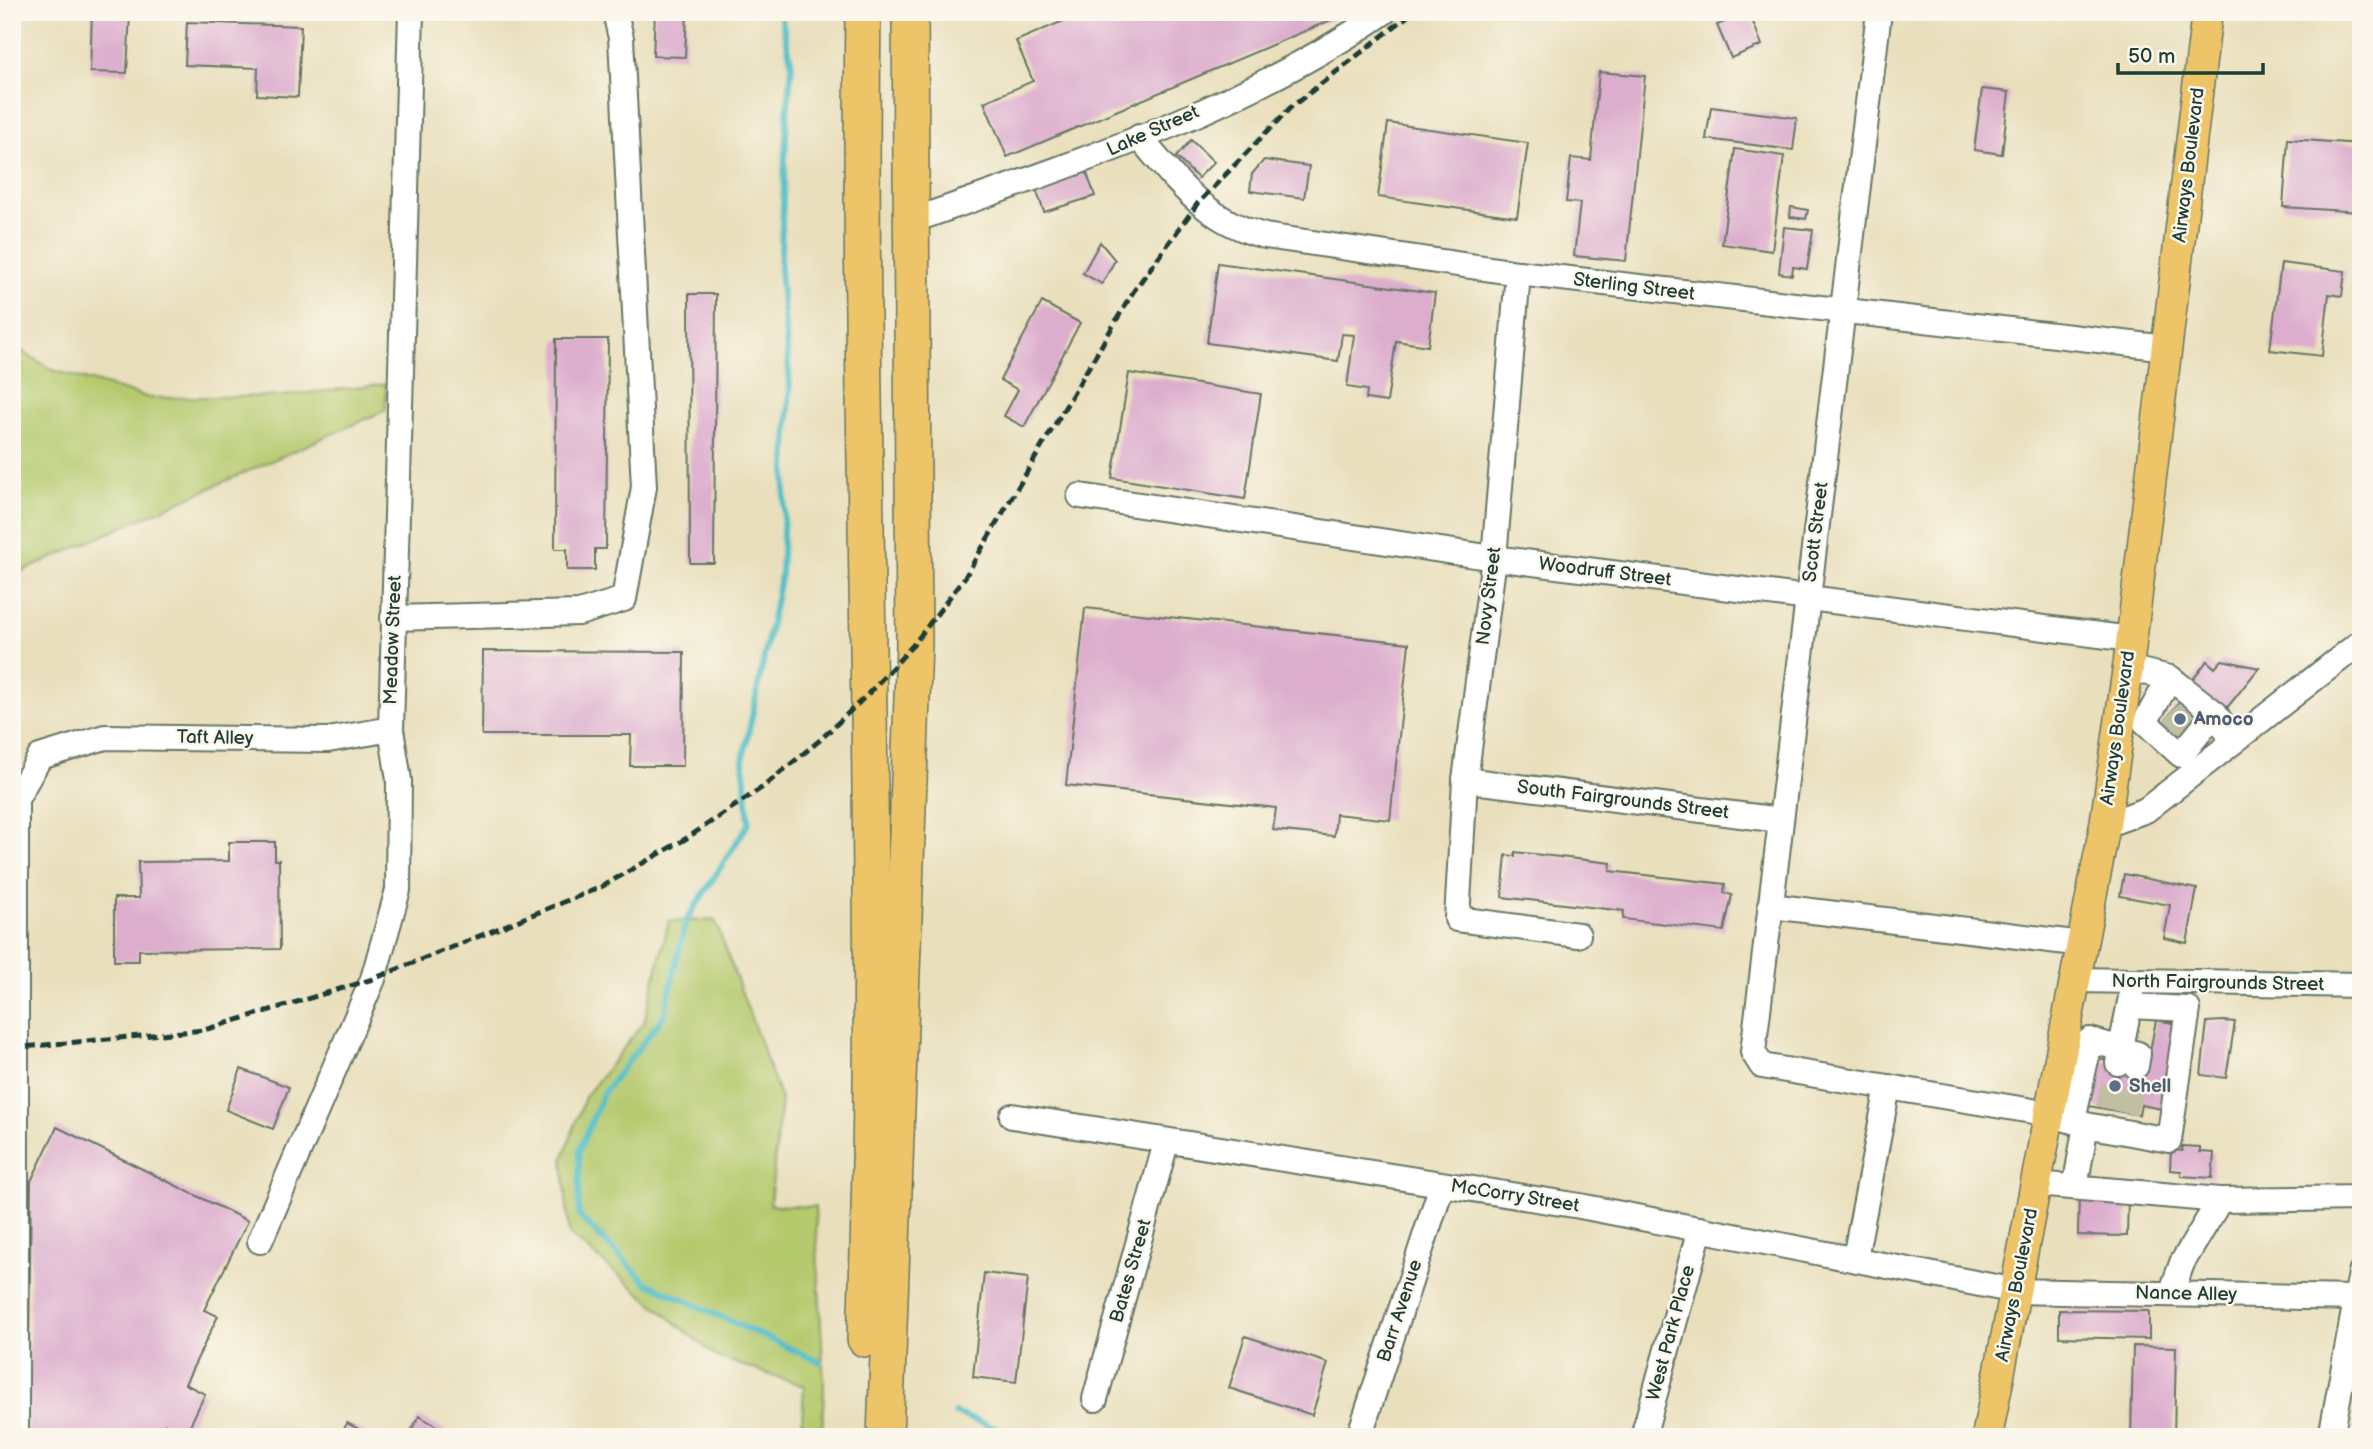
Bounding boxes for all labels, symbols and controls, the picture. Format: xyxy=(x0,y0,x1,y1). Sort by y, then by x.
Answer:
scale bar xyxy=(2118,32,2263,76)
text: 50 m xyxy=(2128,44,2175,69)
street label: Airways Boulevard xyxy=(2168,86,2210,244)
street label: Lake Street xyxy=(1103,100,1203,161)
street label: Sterling Street xyxy=(1572,268,1696,306)
street label: Scott Street xyxy=(1798,480,1834,583)
street label: Novy Street xyxy=(1472,545,1506,646)
street label: Woodruff Street xyxy=(1537,552,1673,592)
street label: Meadow Street xyxy=(379,575,407,705)
street label: Airways Boulevard xyxy=(2096,649,2140,807)
place label: Amoco xyxy=(2193,708,2254,731)
marker: Amoco xyxy=(2172,711,2188,727)
street label: Taft Alley xyxy=(176,726,254,750)
street label: South Fairgrounds Street xyxy=(1516,776,1730,824)
street label: North Fairgrounds Street xyxy=(2112,970,2325,996)
place label: Shell xyxy=(2129,1075,2171,1098)
marker: Shell xyxy=(2107,1078,2123,1094)
street label: McCorry Street xyxy=(1449,1174,1581,1218)
street label: Airways Boulevard xyxy=(1991,1206,2043,1364)
street label: Bates Street xyxy=(1105,1216,1157,1325)
street label: Barr Avenue xyxy=(1373,1257,1427,1365)
street label: West Park Place xyxy=(1642,1263,1700,1403)
street label: Nance Alley xyxy=(2135,1282,2238,1306)

